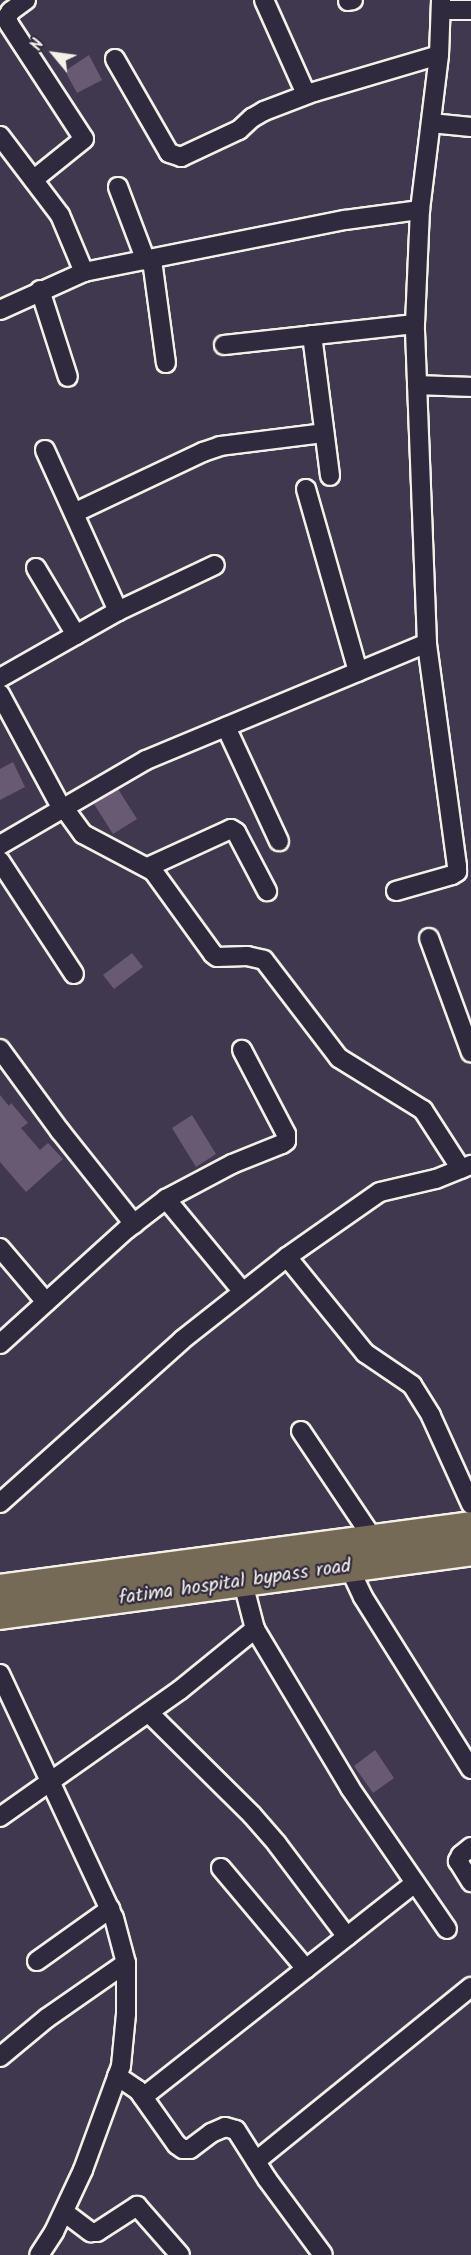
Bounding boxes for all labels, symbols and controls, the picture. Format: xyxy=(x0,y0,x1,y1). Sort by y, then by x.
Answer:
north arrow xyxy=(24,24,84,84)
text: N xyxy=(24,35,51,56)
street label: fatima hospital bypass road xyxy=(117,1555,353,1611)

